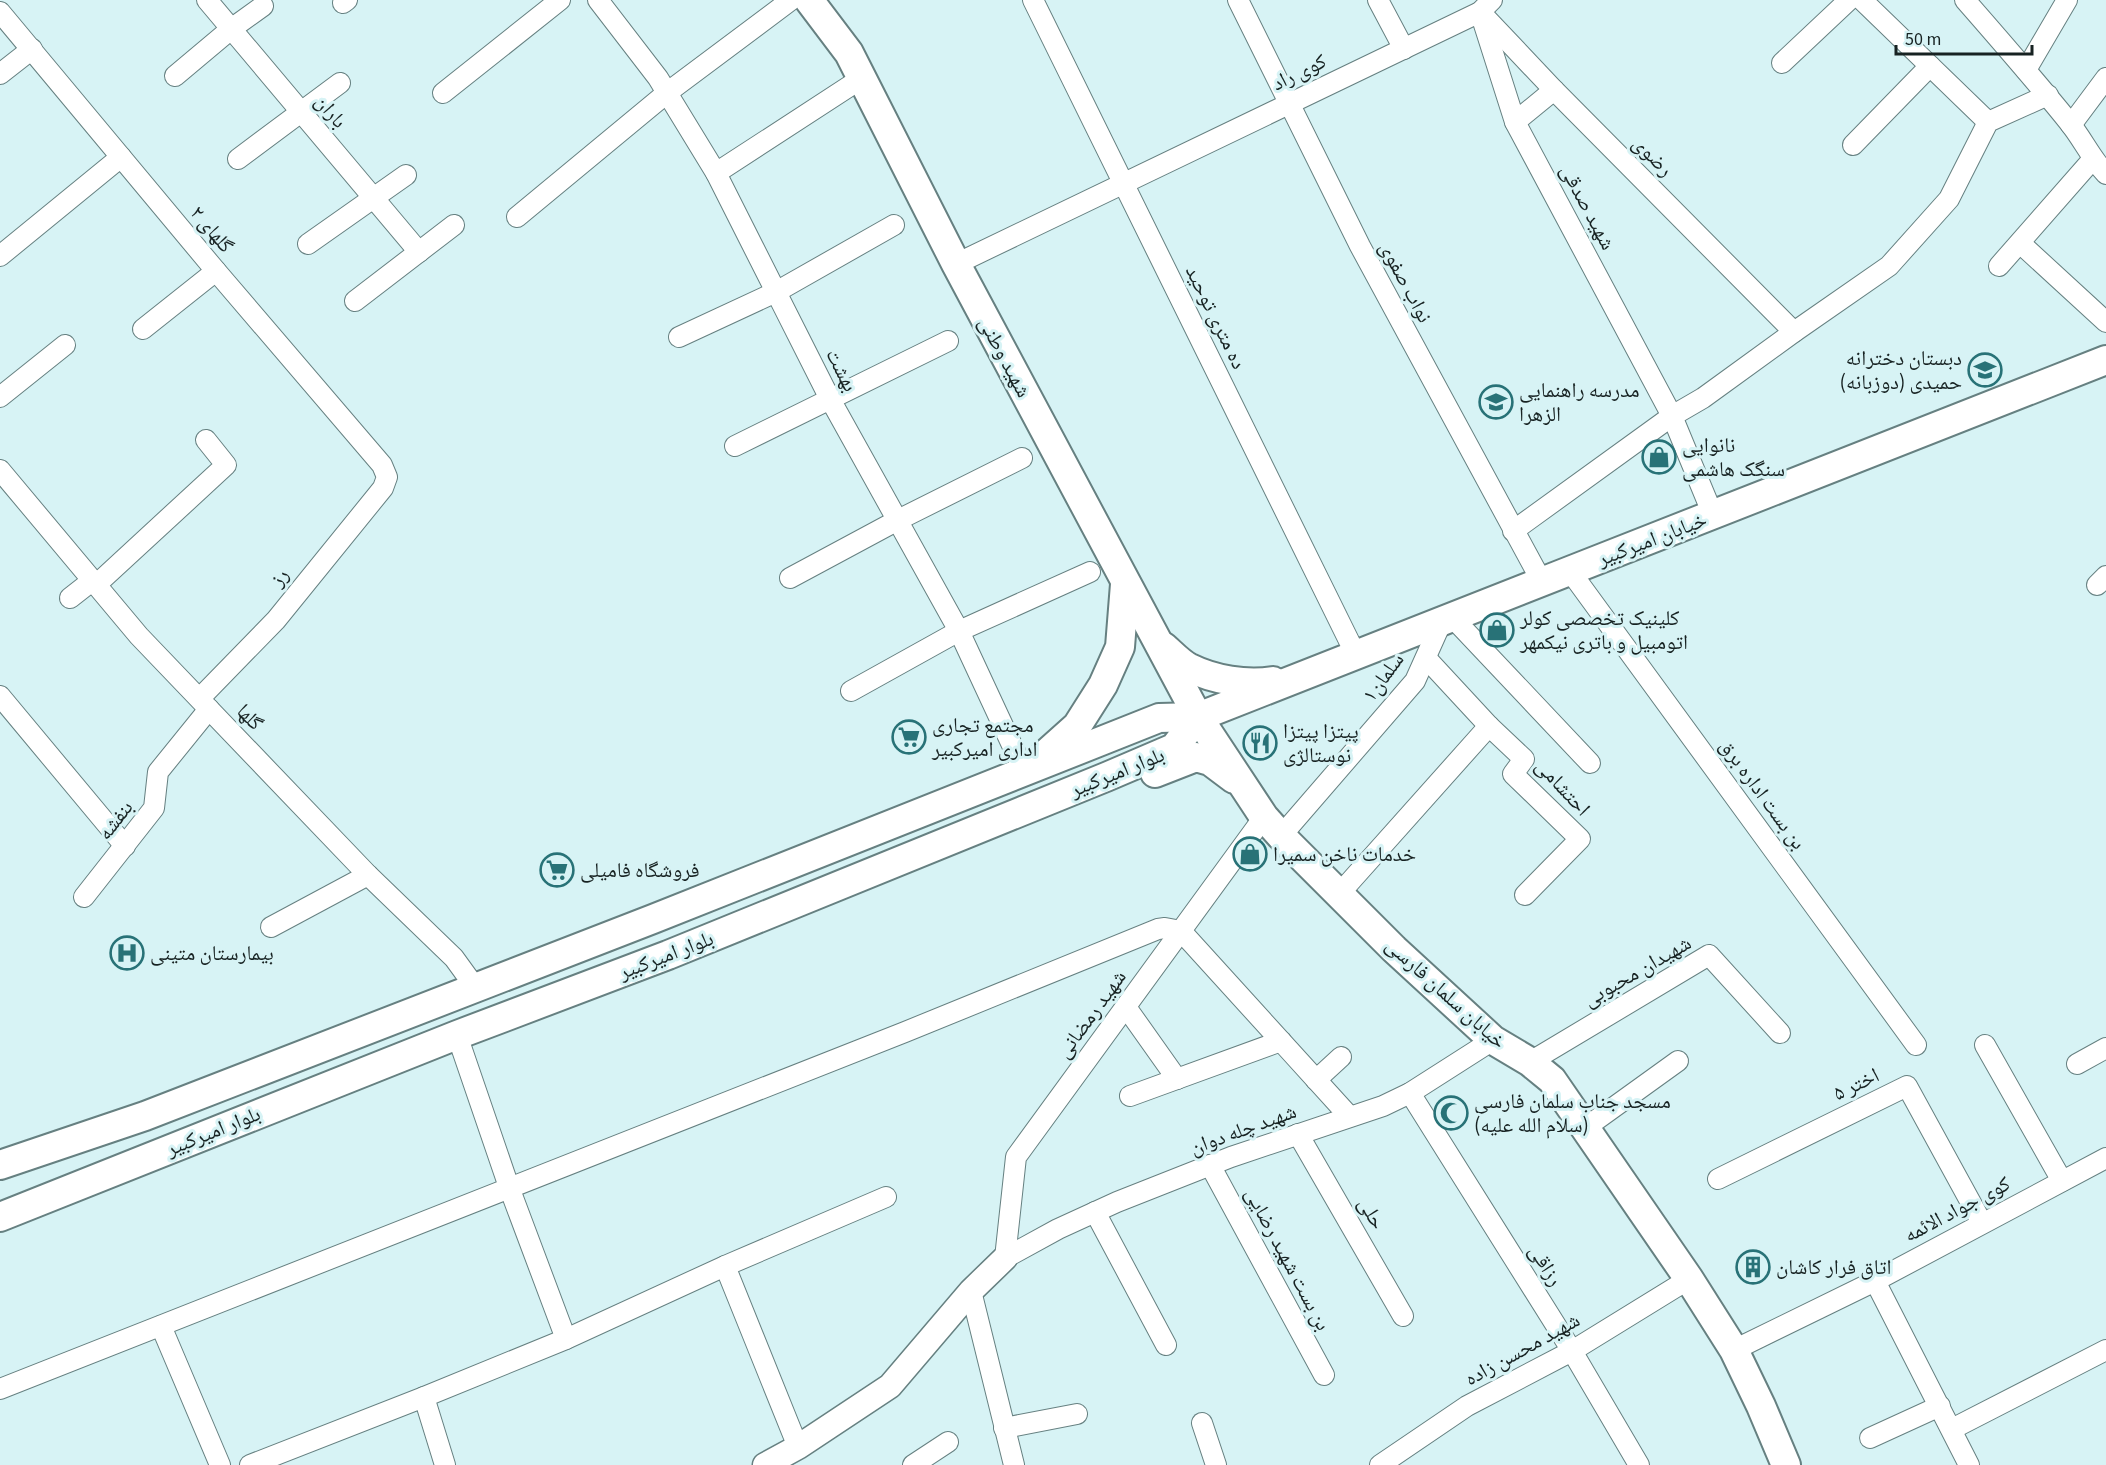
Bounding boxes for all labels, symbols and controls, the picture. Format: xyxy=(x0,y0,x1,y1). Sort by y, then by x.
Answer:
scale bar xyxy=(1896,18,2032,56)
text: 50 m xyxy=(1905,27,1941,52)
street label: کوی راد xyxy=(1267,46,1332,98)
street label: باران xyxy=(308,87,354,135)
street label: رضوی xyxy=(1626,129,1680,183)
street label: شهید صدقی xyxy=(1553,159,1623,255)
street label: گلهای ۲ xyxy=(183,199,241,259)
street label: نواب صفوی xyxy=(1372,236,1440,328)
street label: ده متری توحید xyxy=(1178,260,1254,374)
street label: شهید وطنی xyxy=(971,311,1039,403)
street label: بهشت xyxy=(818,343,866,397)
place label: دبستان دخترانه حمیدی (دوزبانه) xyxy=(1840,343,1962,397)
school or university icon: دبستان دخترانه حمیدی (دوزبانه) xyxy=(1967,352,2003,388)
place label: مدرسه راهنمایی الزهرا xyxy=(1519,375,1640,429)
school or university icon: مدرسه راهنمایی الزهرا xyxy=(1478,384,1514,420)
place label: نانوایی سنگک هاشمی xyxy=(1682,430,1785,484)
shop icon: نانوایی سنگک هاشمی xyxy=(1641,439,1677,475)
street label: خیابان امیرکبیر xyxy=(1592,504,1711,574)
street label: رز xyxy=(262,561,296,593)
place label: کلینیک تخصصی کولر اتومبیل و باتری نیکمهر xyxy=(1519,603,1688,657)
shop icon: کلینیک تخصصی کولر اتومبیل و باتری نیکمهر xyxy=(1479,612,1515,648)
street label: سلمان۱ xyxy=(1355,646,1411,708)
street label: گلها xyxy=(230,697,270,737)
place label: مجتمع تجاری اداری امیرکبیر xyxy=(931,710,1037,764)
place label: پیتزا پیتزا نوستالژی xyxy=(1283,716,1359,770)
supermarket icon: مجتمع تجاری اداری امیرکبیر xyxy=(891,719,927,755)
restaurant icon: پیتزا پیتزا نوستالژی xyxy=(1242,725,1278,761)
street label: بن بست اداره برق xyxy=(1712,732,1814,856)
street label: بلوار امیرکبیر xyxy=(1064,739,1169,805)
street label: احتشامی xyxy=(1528,751,1598,823)
street label: بنفشه xyxy=(90,794,140,846)
shop icon: خدمات ناخن سمیرا xyxy=(1232,836,1268,872)
place label: خدمات ناخن سمیرا xyxy=(1273,839,1416,869)
supermarket icon: فروشگاه فامیلی xyxy=(539,852,575,888)
place label: فروشگاه فامیلی xyxy=(580,855,700,885)
street label: بلوار امیرکبیر xyxy=(613,923,718,987)
street label: شهیدان محبوبی xyxy=(1577,928,1697,1014)
street label: خیابان سلمان فارسی xyxy=(1379,930,1513,1056)
hospital icon: بیمارستان متینی xyxy=(109,935,145,971)
place label: بیمارستان متینی xyxy=(150,938,274,968)
street label: شهید رمضانی xyxy=(1049,963,1133,1065)
street label: اختر ۵ xyxy=(1828,1060,1884,1108)
place label: مسجد جناب سلمان فارسی (سلام الله علیه) xyxy=(1474,1086,1671,1140)
mosque icon: مسجد جناب سلمان فارسی (سلام الله علیه) xyxy=(1433,1095,1469,1131)
street label: شهید چله دوان xyxy=(1185,1096,1301,1162)
street label: بلوار امیرکبیر xyxy=(160,1098,265,1164)
street label: کوی جواد الائمه xyxy=(1898,1168,2016,1250)
street label: بن بست شهید رضایی xyxy=(1238,1182,1338,1336)
street label: حلی xyxy=(1351,1191,1393,1235)
street label: رزاقی xyxy=(1521,1238,1571,1292)
building icon: اتاق فرار کاشان xyxy=(1735,1249,1771,1285)
place label: اتاق فرار کاشان xyxy=(1776,1252,1891,1282)
street label: شهید محسن زاده xyxy=(1459,1305,1585,1393)

